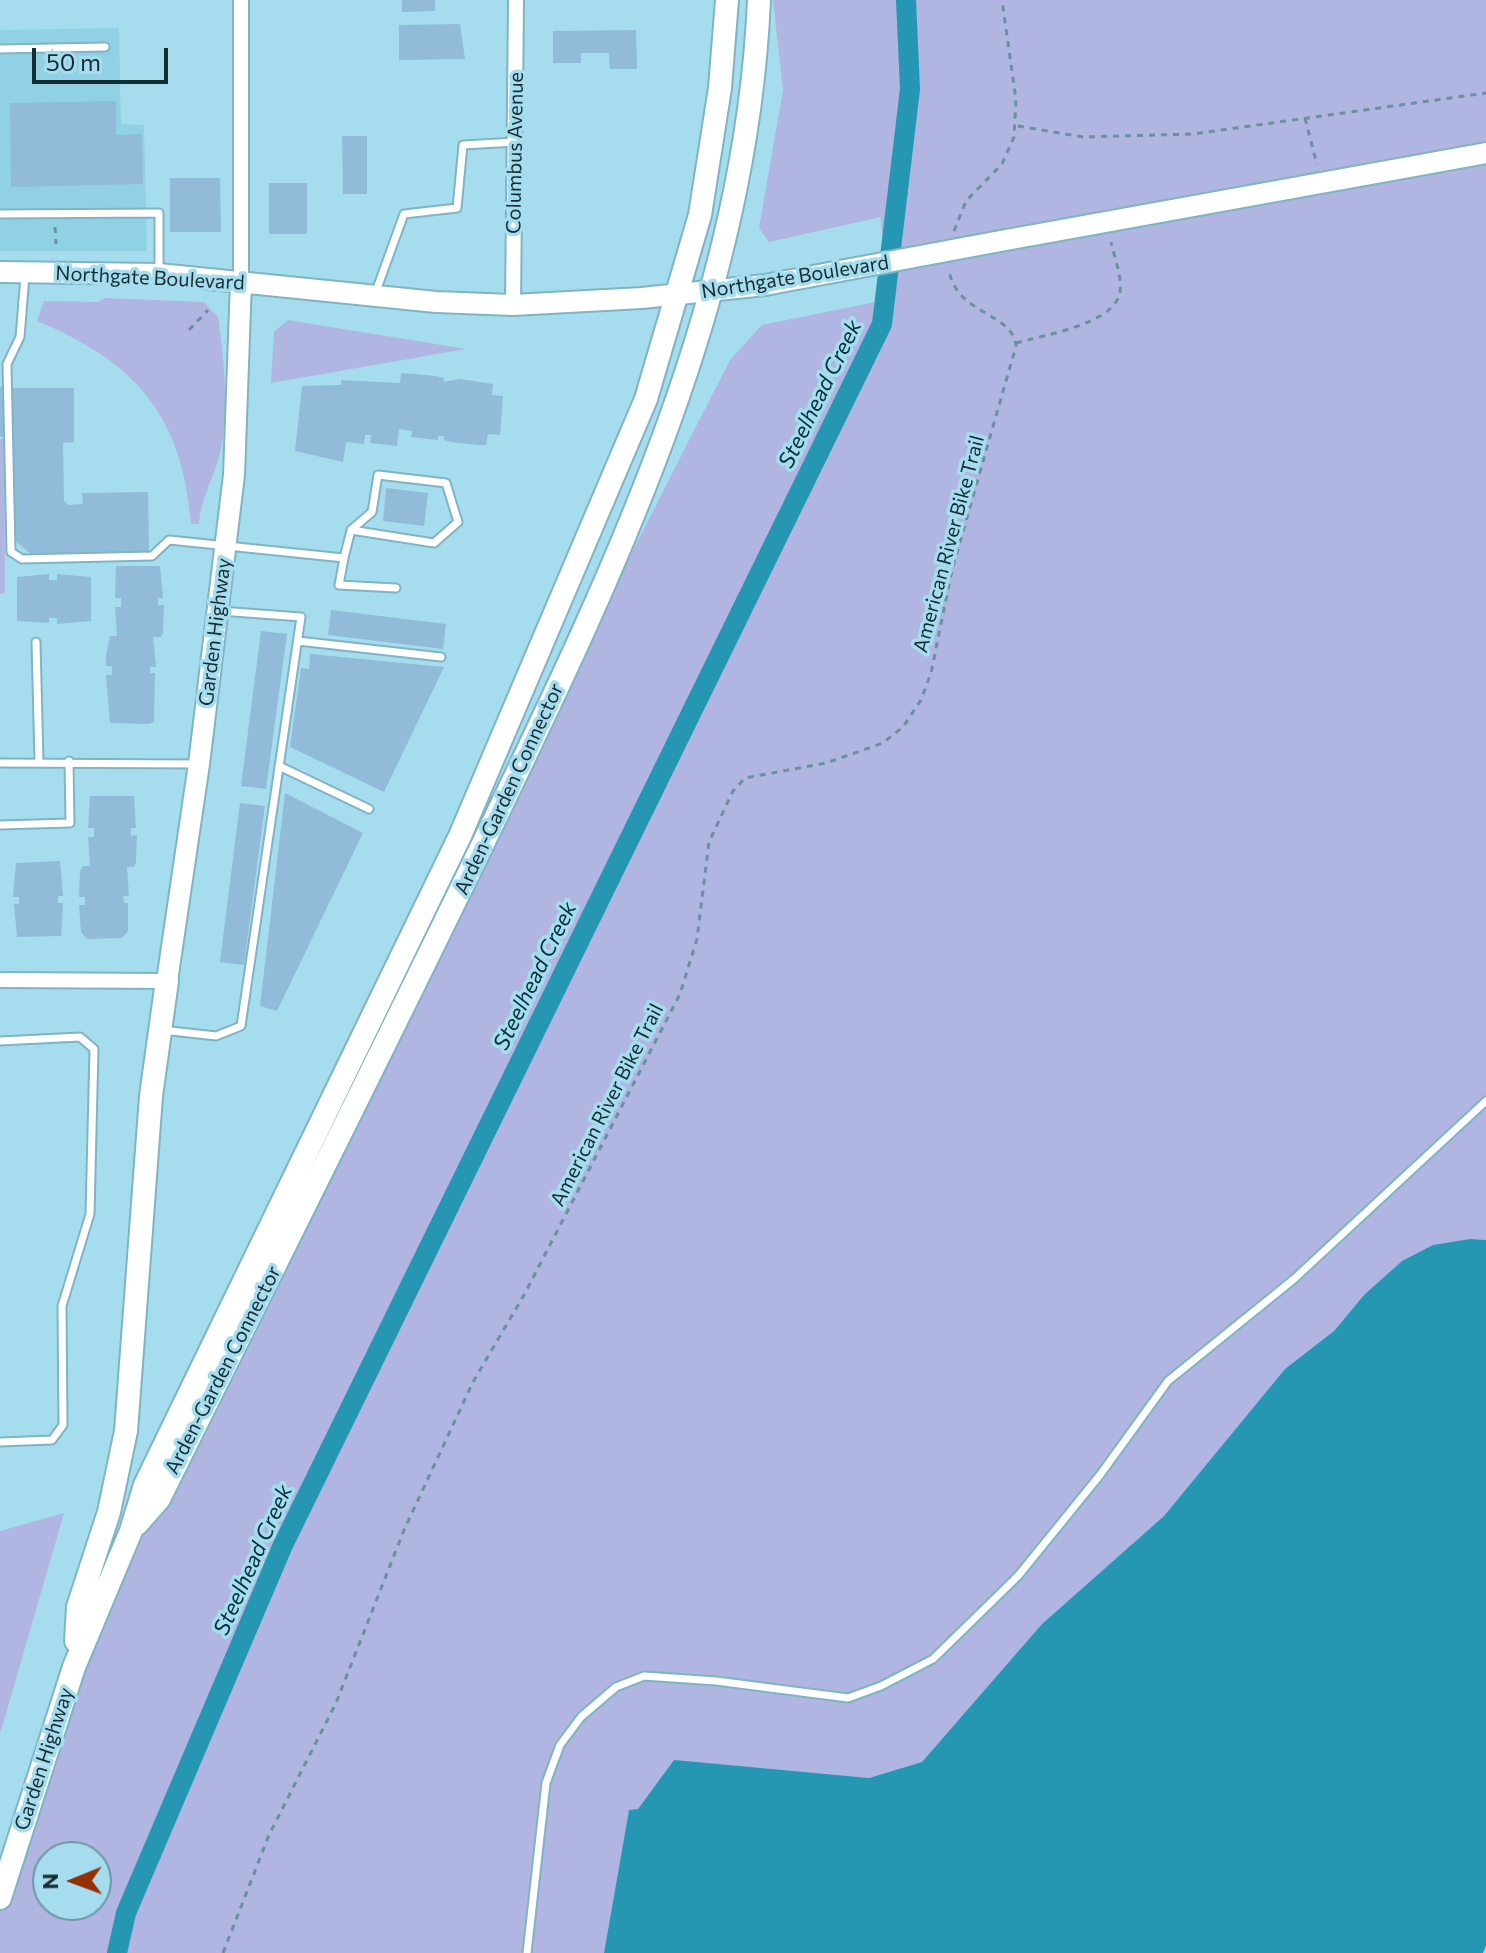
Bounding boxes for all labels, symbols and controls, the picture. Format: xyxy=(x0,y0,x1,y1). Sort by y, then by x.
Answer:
scale bar xyxy=(36,32,172,82)
text: 50 m xyxy=(46,47,101,76)
street label: Columbus Avenue xyxy=(502,72,528,234)
street label: Northgate Boulevard xyxy=(700,250,890,304)
street label: Northgate Boulevard xyxy=(55,261,245,295)
water label: Steelhead Creek xyxy=(773,316,867,472)
street label: American River Bike Trail xyxy=(908,433,990,655)
street label: Garden Highway xyxy=(194,557,236,707)
street label: Arden-Garden Connector xyxy=(449,679,569,899)
water label: Steelhead Creek xyxy=(488,898,582,1054)
street label: American River Bike Trail xyxy=(546,1000,668,1210)
street label: Arden-Garden Connector xyxy=(160,1262,286,1478)
water label: Steelhead Creek xyxy=(208,1481,298,1639)
street label: Garden Highway xyxy=(10,1685,78,1833)
north arrow xyxy=(32,1841,112,1921)
text: N xyxy=(36,1873,63,1890)

